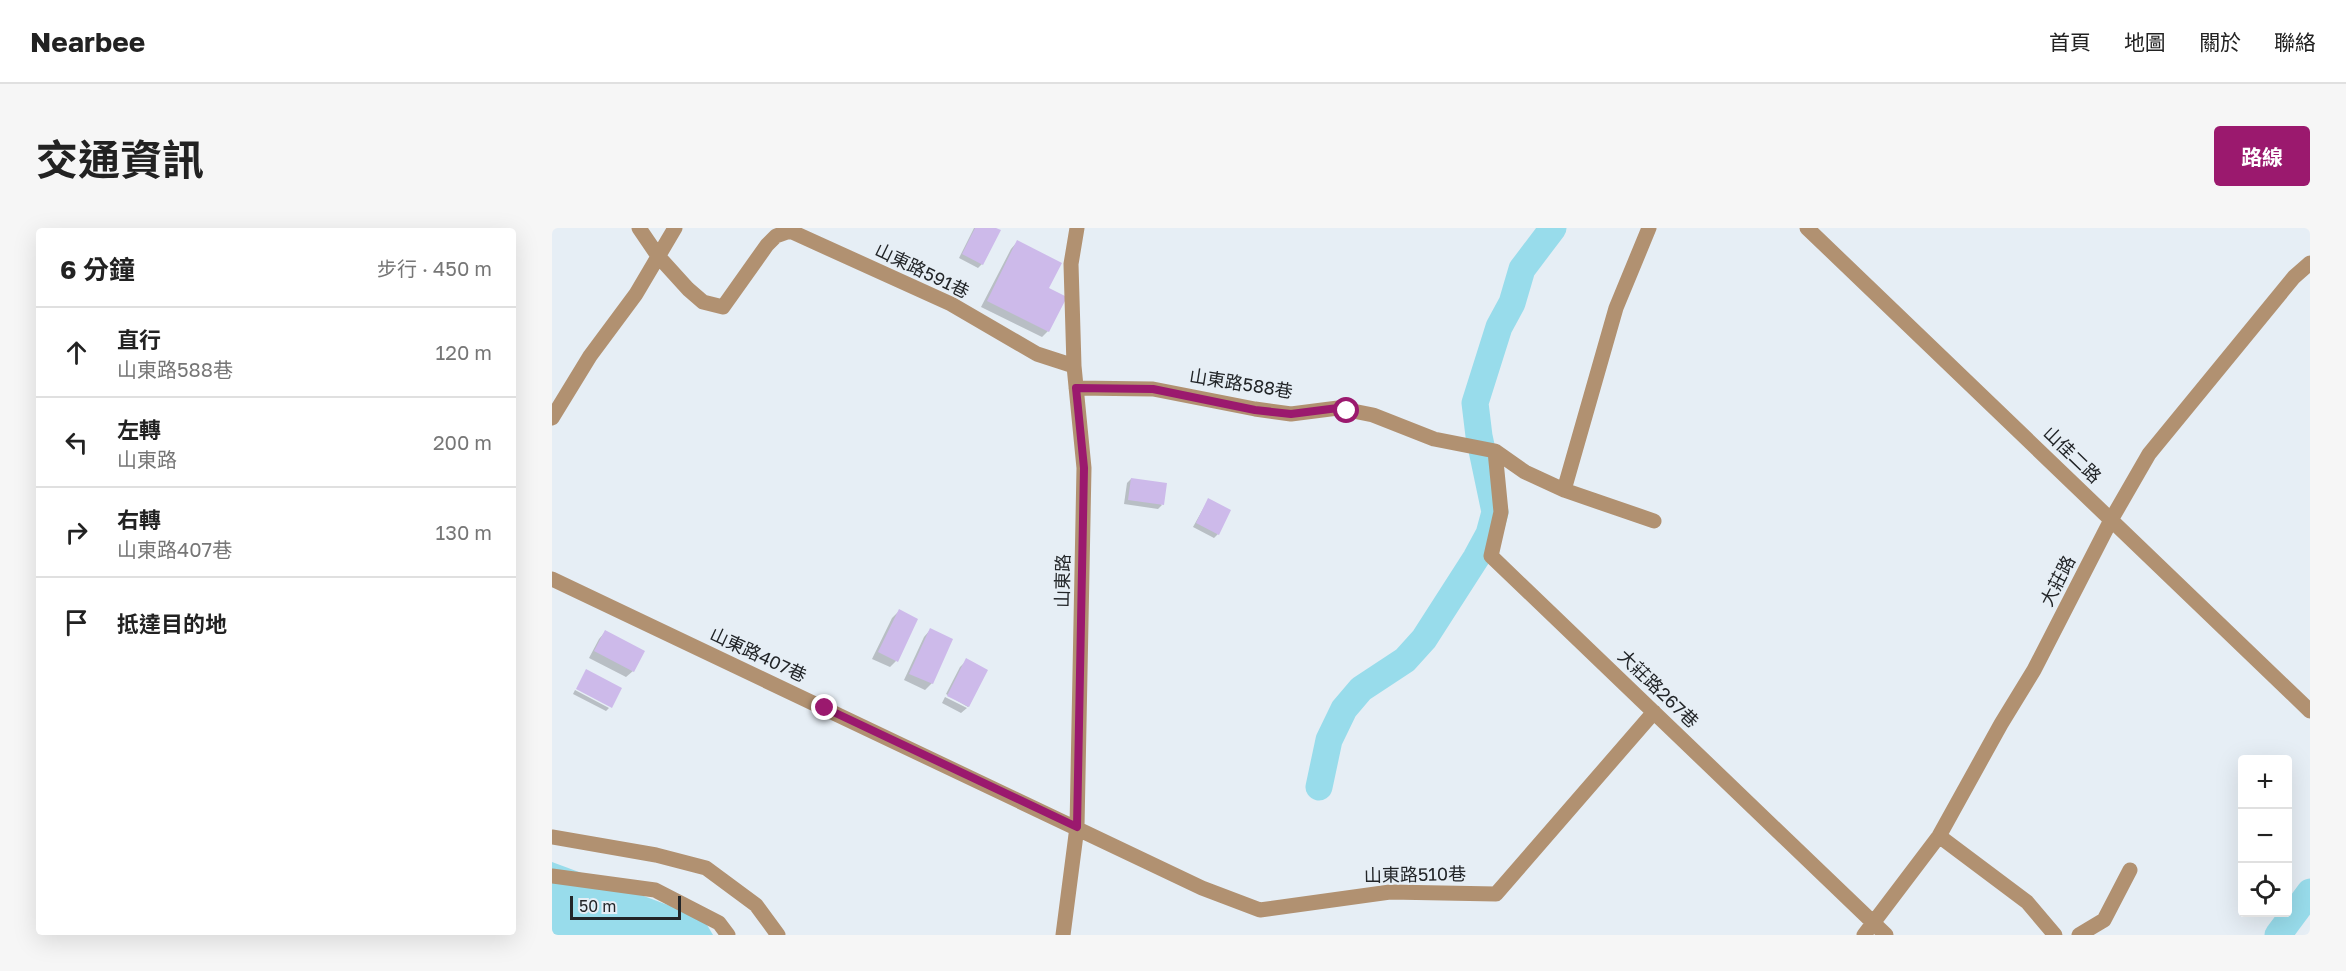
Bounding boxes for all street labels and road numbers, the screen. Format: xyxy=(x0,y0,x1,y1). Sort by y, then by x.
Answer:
street label: 山東路591巷 xyxy=(872,238,973,302)
street label: 山東路588巷 xyxy=(1188,364,1294,402)
street label: 山佳二路 xyxy=(2039,421,2106,487)
street label: 大莊路 xyxy=(2035,551,2079,610)
street label: 山東路 xyxy=(1051,554,1073,608)
street label: 山東路407巷 xyxy=(707,622,810,686)
street label: 大莊路267巷 xyxy=(1614,645,1703,732)
street label: 山東路510巷 xyxy=(1364,862,1466,886)

